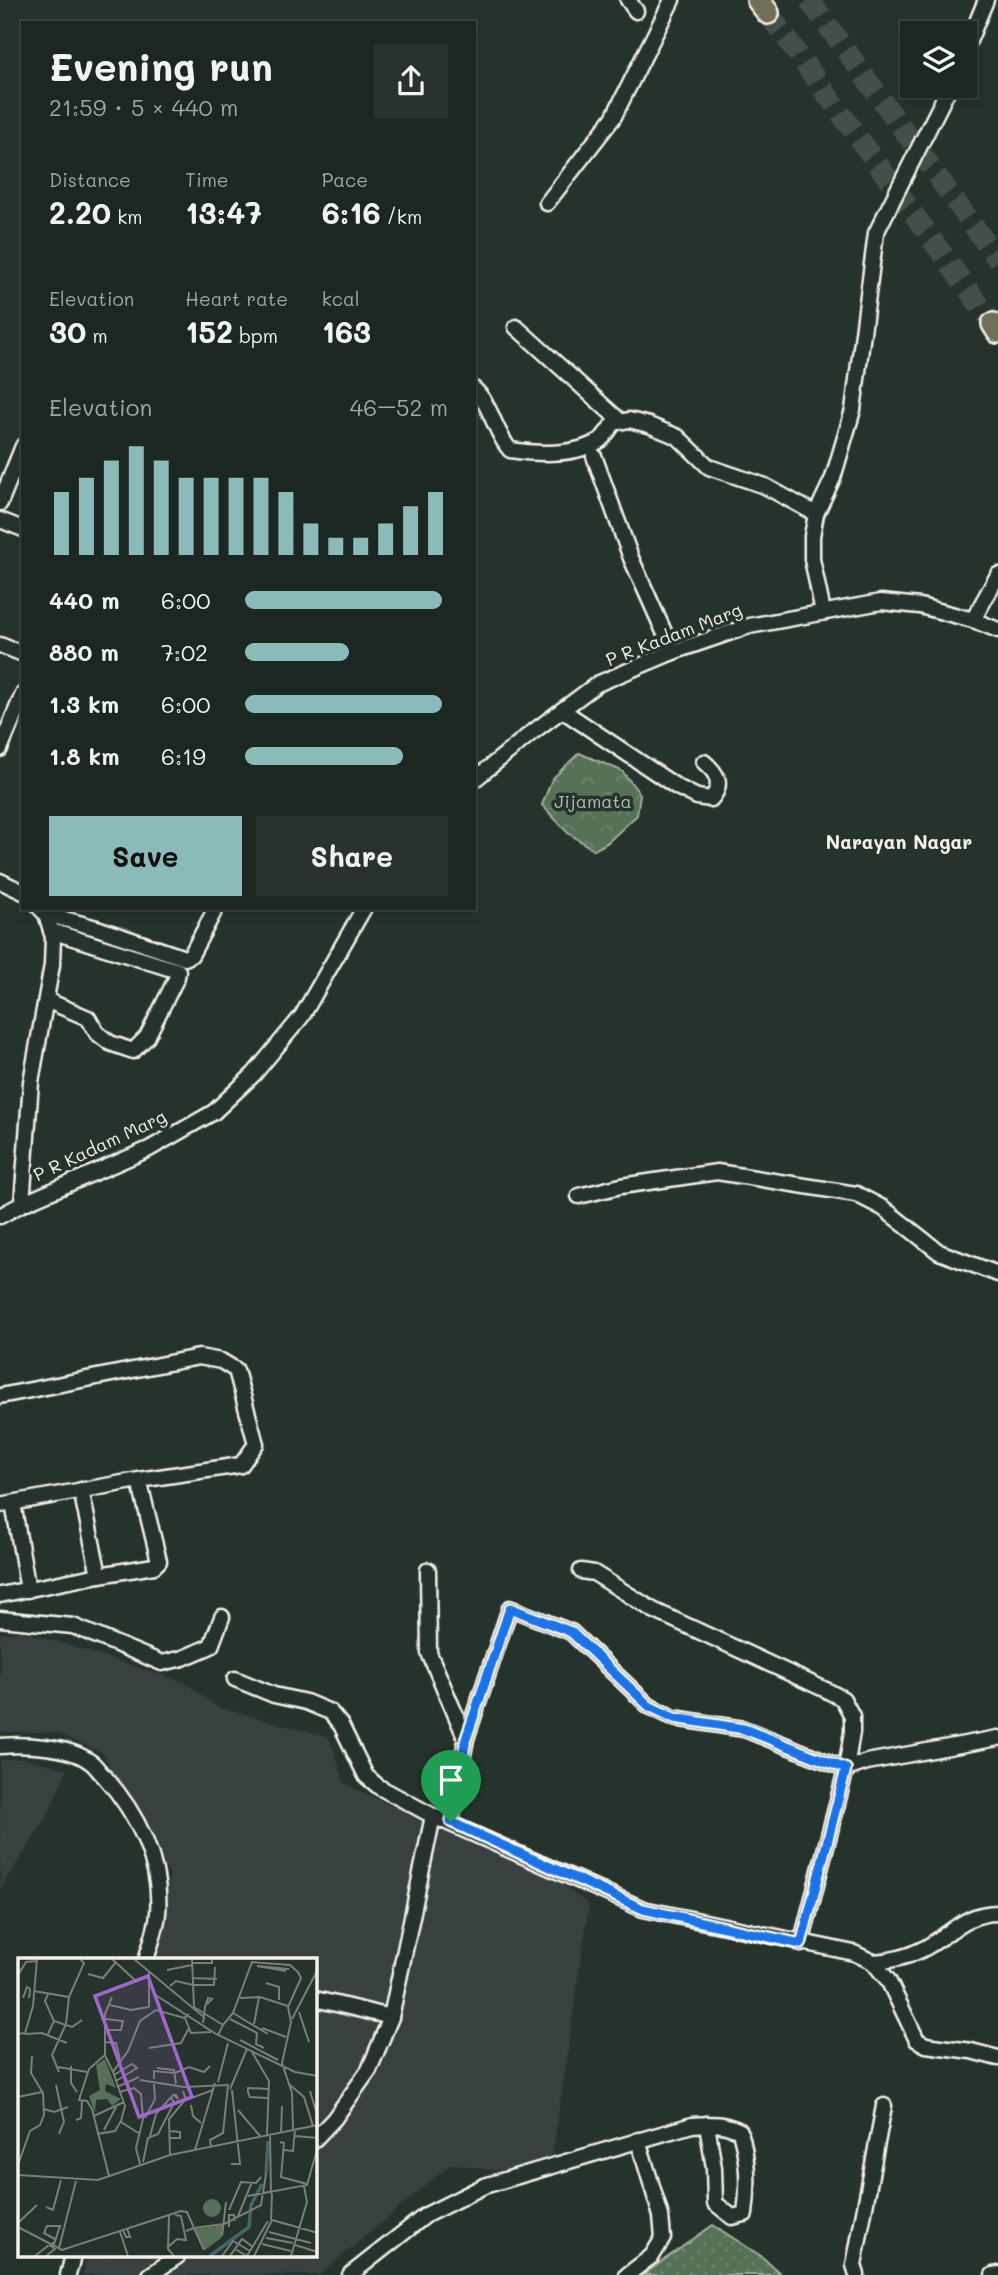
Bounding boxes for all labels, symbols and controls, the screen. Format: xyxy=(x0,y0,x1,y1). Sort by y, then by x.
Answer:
map controls xyxy=(900,21,977,98)
button: layers xyxy=(900,21,977,98)
text: Evening run xyxy=(49,41,273,91)
button: share xyxy=(374,44,448,118)
text: 21:59 · 5 × 440 m xyxy=(49,92,238,122)
text: Distance xyxy=(49,167,131,192)
text: Time xyxy=(185,167,229,192)
text: Pace xyxy=(322,167,368,192)
text: 2.20 xyxy=(49,192,111,232)
text: 13:47 xyxy=(185,192,262,232)
text: 6:16 xyxy=(322,192,381,232)
text: km xyxy=(111,204,142,229)
text: /km xyxy=(381,204,422,229)
text: Elevation xyxy=(49,286,134,311)
text: Heart rate xyxy=(185,286,288,311)
text: kcal xyxy=(322,286,360,311)
text: 30 xyxy=(49,311,86,351)
text: 152 xyxy=(185,311,233,351)
text: 163 xyxy=(322,311,371,351)
text: m xyxy=(86,323,108,348)
text: bpm xyxy=(233,323,278,348)
text: Elevation xyxy=(49,392,152,422)
text: 46–52 m xyxy=(350,392,448,422)
text: 440 m xyxy=(49,585,120,615)
text: 6:00 xyxy=(161,585,210,615)
street label: P R Kadam Marg xyxy=(602,597,745,671)
text: 880 m xyxy=(49,637,119,667)
text: 7:02 xyxy=(161,637,208,667)
text: 1.3 km xyxy=(49,689,119,719)
text: 6:00 xyxy=(161,689,210,719)
text: 1.8 km xyxy=(49,741,119,771)
text: 6:19 xyxy=(161,741,206,771)
park label: Jijamata xyxy=(554,789,632,813)
button: Save xyxy=(49,816,242,896)
button: Share xyxy=(256,816,448,896)
district label: Narayan Nagar xyxy=(826,829,972,854)
street label: P R Kadam Marg xyxy=(29,1104,170,1186)
pin xyxy=(421,1750,481,1822)
icon: arrive xyxy=(432,1761,470,1799)
inset map xyxy=(18,1958,317,2258)

